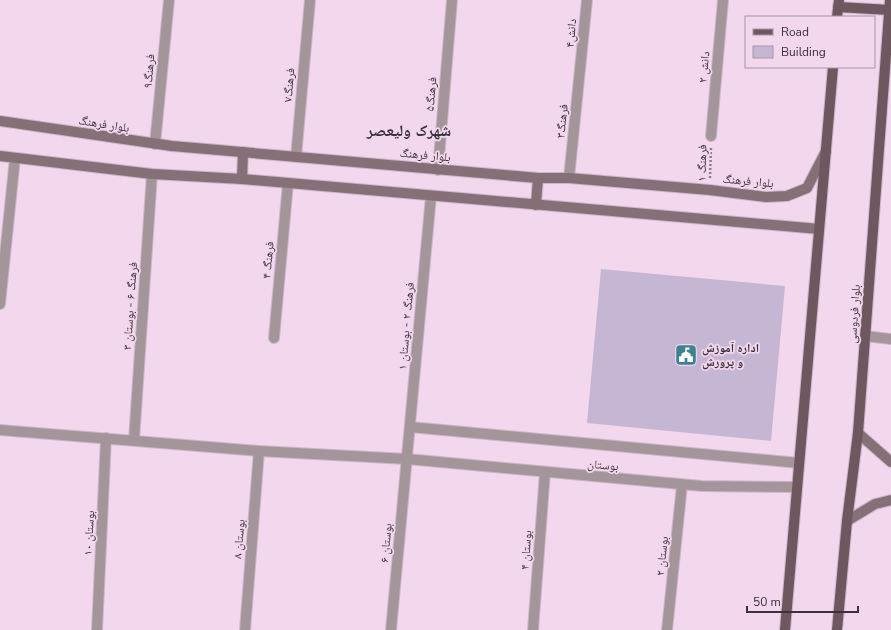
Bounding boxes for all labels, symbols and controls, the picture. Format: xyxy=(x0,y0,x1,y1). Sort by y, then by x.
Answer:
legend xyxy=(745,16,875,68)
street label: دانش۴ xyxy=(562,18,580,48)
text: Road xyxy=(781,24,809,40)
text: Building xyxy=(781,44,826,60)
street label: دانش ۲ xyxy=(695,50,713,84)
street label: فرهنگ۹ xyxy=(140,53,158,89)
street label: فرهنگ۷ xyxy=(280,67,298,103)
street label: فرهنگ۵ xyxy=(422,76,440,112)
street label: فرهنگ۳ xyxy=(552,103,572,139)
street label: بلوار فرهنگ xyxy=(77,112,131,136)
district label: شهرک ولیعصر xyxy=(366,120,451,142)
street label: فرهنگ ۱ xyxy=(694,144,710,182)
street label: بلوار فرهنگ xyxy=(399,145,451,165)
street label: بلوار فرهنگ xyxy=(722,171,774,191)
street label: فرهنگ ۴ xyxy=(258,241,278,279)
street label: فرهنگ ۶ - بوستان ۳ xyxy=(119,261,141,351)
street label: فرهنگ ۲ - بوستان ۱ xyxy=(394,281,418,371)
street label: بلوار فردوسی xyxy=(844,284,864,344)
place label: اداره آموزش و پرورش xyxy=(702,340,759,370)
public building icon: اداره آموزش و پرورش xyxy=(673,342,699,368)
street label: بوستان xyxy=(587,456,619,474)
street label: بوستان ۱۰ xyxy=(80,510,98,556)
street label: بوستان ۸ xyxy=(229,519,249,559)
street label: بوستان ۶ xyxy=(376,523,396,563)
street label: بوستان ۴ xyxy=(517,530,535,570)
street label: بوستان ۲ xyxy=(652,535,672,577)
scale bar xyxy=(747,588,858,614)
text: 50 m xyxy=(753,594,781,610)

